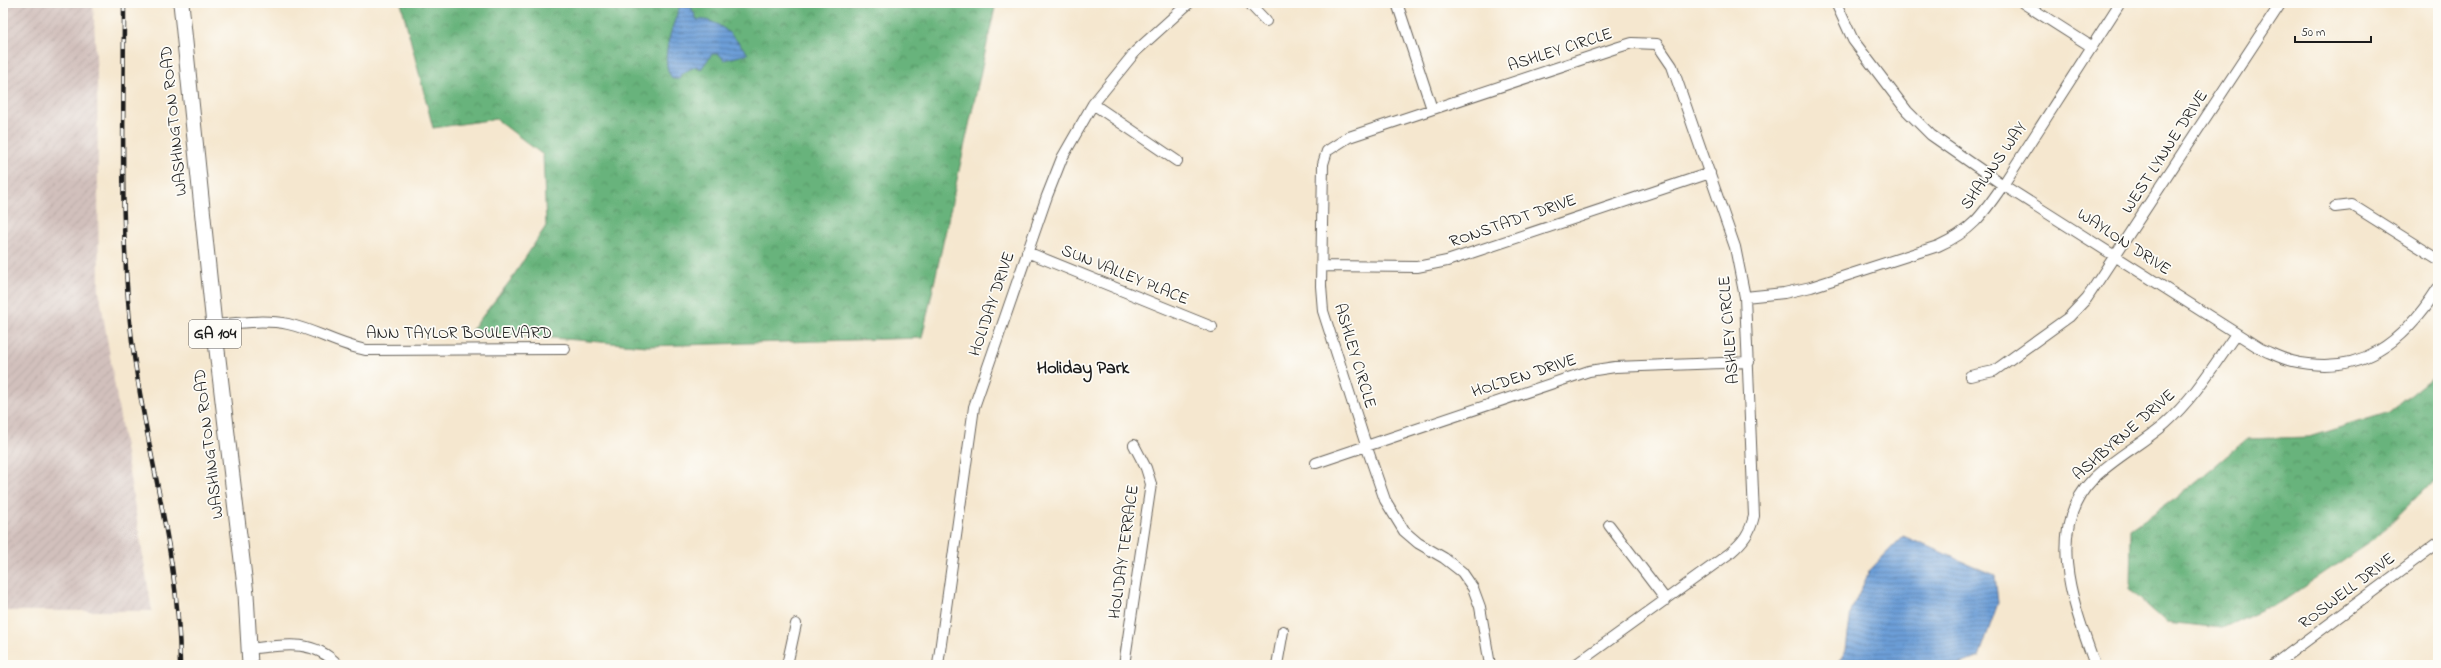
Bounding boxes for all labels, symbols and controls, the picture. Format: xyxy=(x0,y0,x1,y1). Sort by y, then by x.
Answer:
scale bar xyxy=(2295,18,2371,44)
street label: ASHLEY CIRCLE xyxy=(1504,21,1616,79)
text: 50 m xyxy=(2301,24,2325,42)
street label: WASHINGTON ROAD xyxy=(154,45,194,197)
street label: WEST LYNNE DRIVE xyxy=(2116,85,2214,219)
street label: SHAWNS WAY xyxy=(1954,117,2034,215)
street label: RONSTADT DRIVE xyxy=(1446,188,1580,254)
street label: WAYLON DRIVE xyxy=(2072,202,2176,282)
street label: SUN VALLEY PLACE xyxy=(1057,238,1193,312)
street label: HOLIDAY DRIVE xyxy=(962,248,1022,360)
street label: ASHLEY CIRCLE xyxy=(1712,275,1746,385)
street label: ASHLEY CIRCLE xyxy=(1327,300,1383,412)
road number: GA 104 xyxy=(189,320,241,348)
street label: ANN TAYLOR BOULEVARD xyxy=(366,321,552,346)
street label: HOLDEN DRIVE xyxy=(1468,347,1580,405)
district label: Holiday Park xyxy=(1037,356,1130,383)
street label: WASHINGTON ROAD xyxy=(187,368,231,520)
street label: ASHBYRNE DRIVE xyxy=(2067,383,2181,487)
street label: HOLIDAY TERRACE xyxy=(1102,483,1146,621)
street label: ROSWELL DRIVE xyxy=(2294,546,2400,636)

